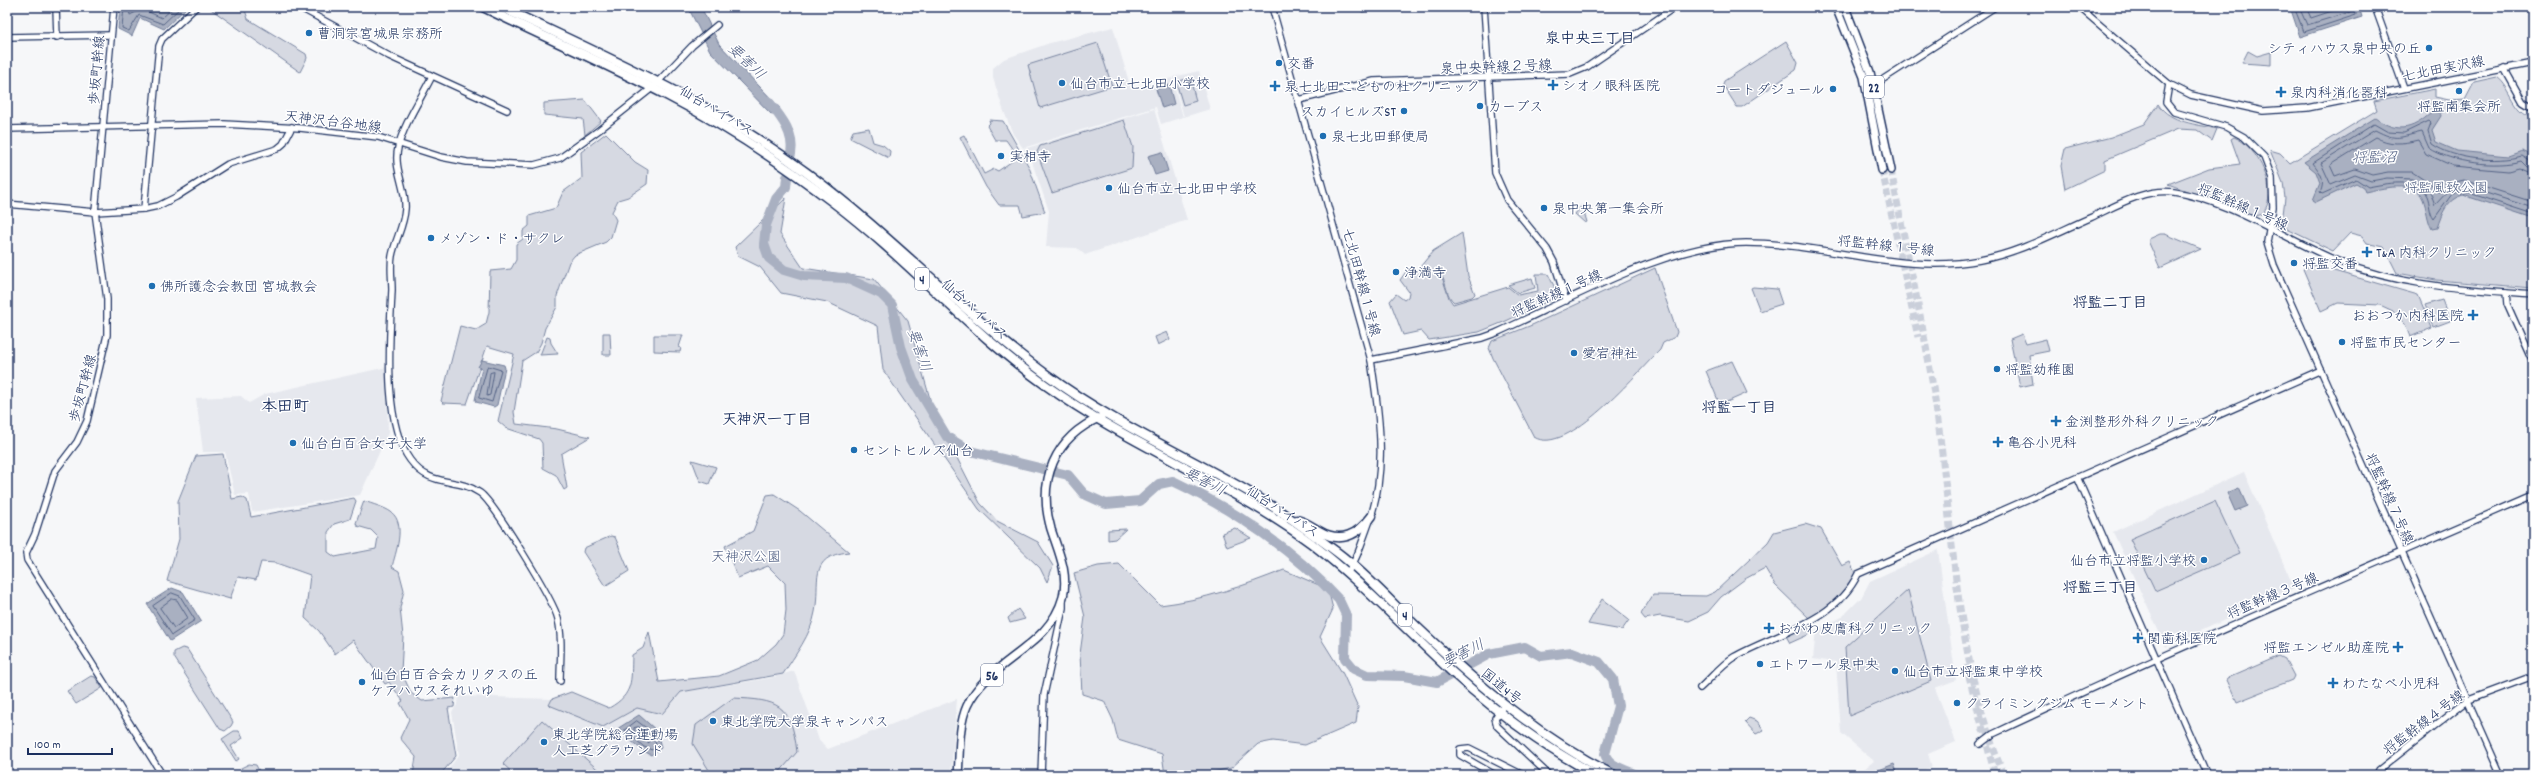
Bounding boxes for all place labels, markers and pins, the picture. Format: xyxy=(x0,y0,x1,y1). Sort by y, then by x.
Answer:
place label: 曹洞宗宮城県宗務所 xyxy=(317,25,443,45)
marker: 曹洞宗宮城県宗務所 xyxy=(304,28,314,38)
place label: シティハウス泉中央の丘 xyxy=(2268,40,2421,60)
marker: シティハウス泉中央の丘 xyxy=(2424,43,2434,53)
place label: 交番 xyxy=(1287,55,1315,75)
marker: 交番 xyxy=(1274,58,1284,68)
place label: 仙台市立七北田小学校 xyxy=(1070,75,1210,95)
place label: シオノ眼科医院 xyxy=(1562,77,1660,97)
marker: 仙台市立七北田小学校 xyxy=(1057,78,1067,88)
place label: 泉七北田こどもの杜クリニック xyxy=(1284,78,1480,98)
marker: シオノ眼科医院 xyxy=(1547,79,1559,91)
marker: 泉七北田こどもの杜クリニック xyxy=(1269,80,1281,92)
place label: コートダジュール xyxy=(1714,81,1825,101)
marker: コートダジュール xyxy=(1828,84,1838,94)
place label: 泉内科消化器科 xyxy=(2290,84,2388,104)
marker: 泉内科消化器科 xyxy=(2275,86,2287,98)
marker: 将監南集会所 xyxy=(2454,86,2464,96)
place label: カーブス xyxy=(1488,98,1543,118)
place label: 将監南集会所 xyxy=(2417,98,2501,118)
marker: カーブス xyxy=(1475,101,1485,111)
place label: スカイヒルズST xyxy=(1301,103,1396,123)
marker: スカイヒルズST xyxy=(1399,106,1409,116)
place label: 泉七北田郵便局 xyxy=(1331,128,1429,148)
marker: 泉七北田郵便局 xyxy=(1318,131,1328,141)
place label: 実相寺 xyxy=(1009,148,1051,168)
marker: 実相寺 xyxy=(996,151,1006,161)
place label: 仙台市立七北田中学校 xyxy=(1117,180,1257,200)
marker: 仙台市立七北田中学校 xyxy=(1104,183,1114,193)
place label: 泉中央第一集会所 xyxy=(1552,200,1664,220)
marker: 泉中央第一集会所 xyxy=(1539,203,1549,213)
place label: メゾン・ド・サクレ xyxy=(439,230,564,250)
marker: メゾン・ド・サクレ xyxy=(426,233,436,243)
place label: T&A 内科クリニック xyxy=(2376,244,2497,264)
marker: T&A 内科クリニック xyxy=(2361,246,2373,258)
place label: 将監交番 xyxy=(2302,255,2358,275)
marker: 将監交番 xyxy=(2289,258,2299,268)
place label: 浄満寺 xyxy=(1404,264,1446,284)
marker: 浄満寺 xyxy=(1391,267,1401,277)
place label: 佛所護念会教団 宮城教会 xyxy=(160,278,317,298)
marker: 佛所護念会教団 宮城教会 xyxy=(147,281,157,291)
place label: おおつか内科医院 xyxy=(2352,307,2464,327)
marker: おおつか内科医院 xyxy=(2467,309,2479,321)
place label: 将監市民センター xyxy=(2350,334,2461,354)
marker: 将監市民センター xyxy=(2337,337,2347,347)
place label: 愛宕神社 xyxy=(1582,345,1638,365)
marker: 愛宕神社 xyxy=(1569,348,1579,358)
place label: 将監幼稚園 xyxy=(2005,361,2075,381)
marker: 将監幼稚園 xyxy=(1992,364,2002,374)
place label: 金渕整形外科クリニック xyxy=(2065,413,2219,433)
marker: 金渕整形外科クリニック xyxy=(2050,415,2062,427)
place label: 亀谷小児科 xyxy=(2007,434,2077,454)
place label: 仙台白百合女子大学 xyxy=(301,435,427,455)
marker: 亀谷小児科 xyxy=(1992,436,2004,448)
marker: 仙台白百合女子大学 xyxy=(288,438,298,448)
place label: セントヒルズ仙台 xyxy=(862,442,974,462)
marker: セントヒルズ仙台 xyxy=(849,445,859,455)
place label: 仙台市立将監小学校 xyxy=(2070,552,2196,572)
marker: 仙台市立将監小学校 xyxy=(2199,555,2209,565)
place label: おがわ皮膚科クリニック xyxy=(1778,620,1932,640)
marker: おがわ皮膚科クリニック xyxy=(1763,622,1775,634)
place label: 関歯科医院 xyxy=(2147,630,2217,650)
marker: 関歯科医院 xyxy=(2132,632,2144,644)
place label: 将監エンゼル助産院 xyxy=(2263,639,2389,659)
marker: 将監エンゼル助産院 xyxy=(2392,641,2404,653)
place label: エトワール泉中央 xyxy=(1768,656,1879,676)
marker: エトワール泉中央 xyxy=(1755,659,1765,669)
place label: 仙台市立将監東中学校 xyxy=(1903,663,2043,683)
place label: 仙台白百合会カリタスの丘 ケアハウスそれいゆ xyxy=(370,666,538,702)
marker: 仙台市立将監東中学校 xyxy=(1890,666,1900,676)
place label: わたなべ小児科 xyxy=(2342,675,2440,695)
marker: 仙台白百合会カリタスの丘 ケアハウスそれいゆ xyxy=(357,677,367,687)
marker: わたなべ小児科 xyxy=(2327,677,2339,689)
place label: クライミングジム モーメント xyxy=(1965,695,2149,715)
marker: クライミングジム モーメント xyxy=(1952,698,1962,708)
place label: 東北学院大学泉キャンパス xyxy=(721,713,888,733)
marker: 東北学院大学泉キャンパス xyxy=(708,716,718,726)
place label: 東北学院総合運動場 人工芝グラウンド xyxy=(552,726,678,762)
marker: 東北学院総合運動場 人工芝グラウンド xyxy=(539,737,549,747)

